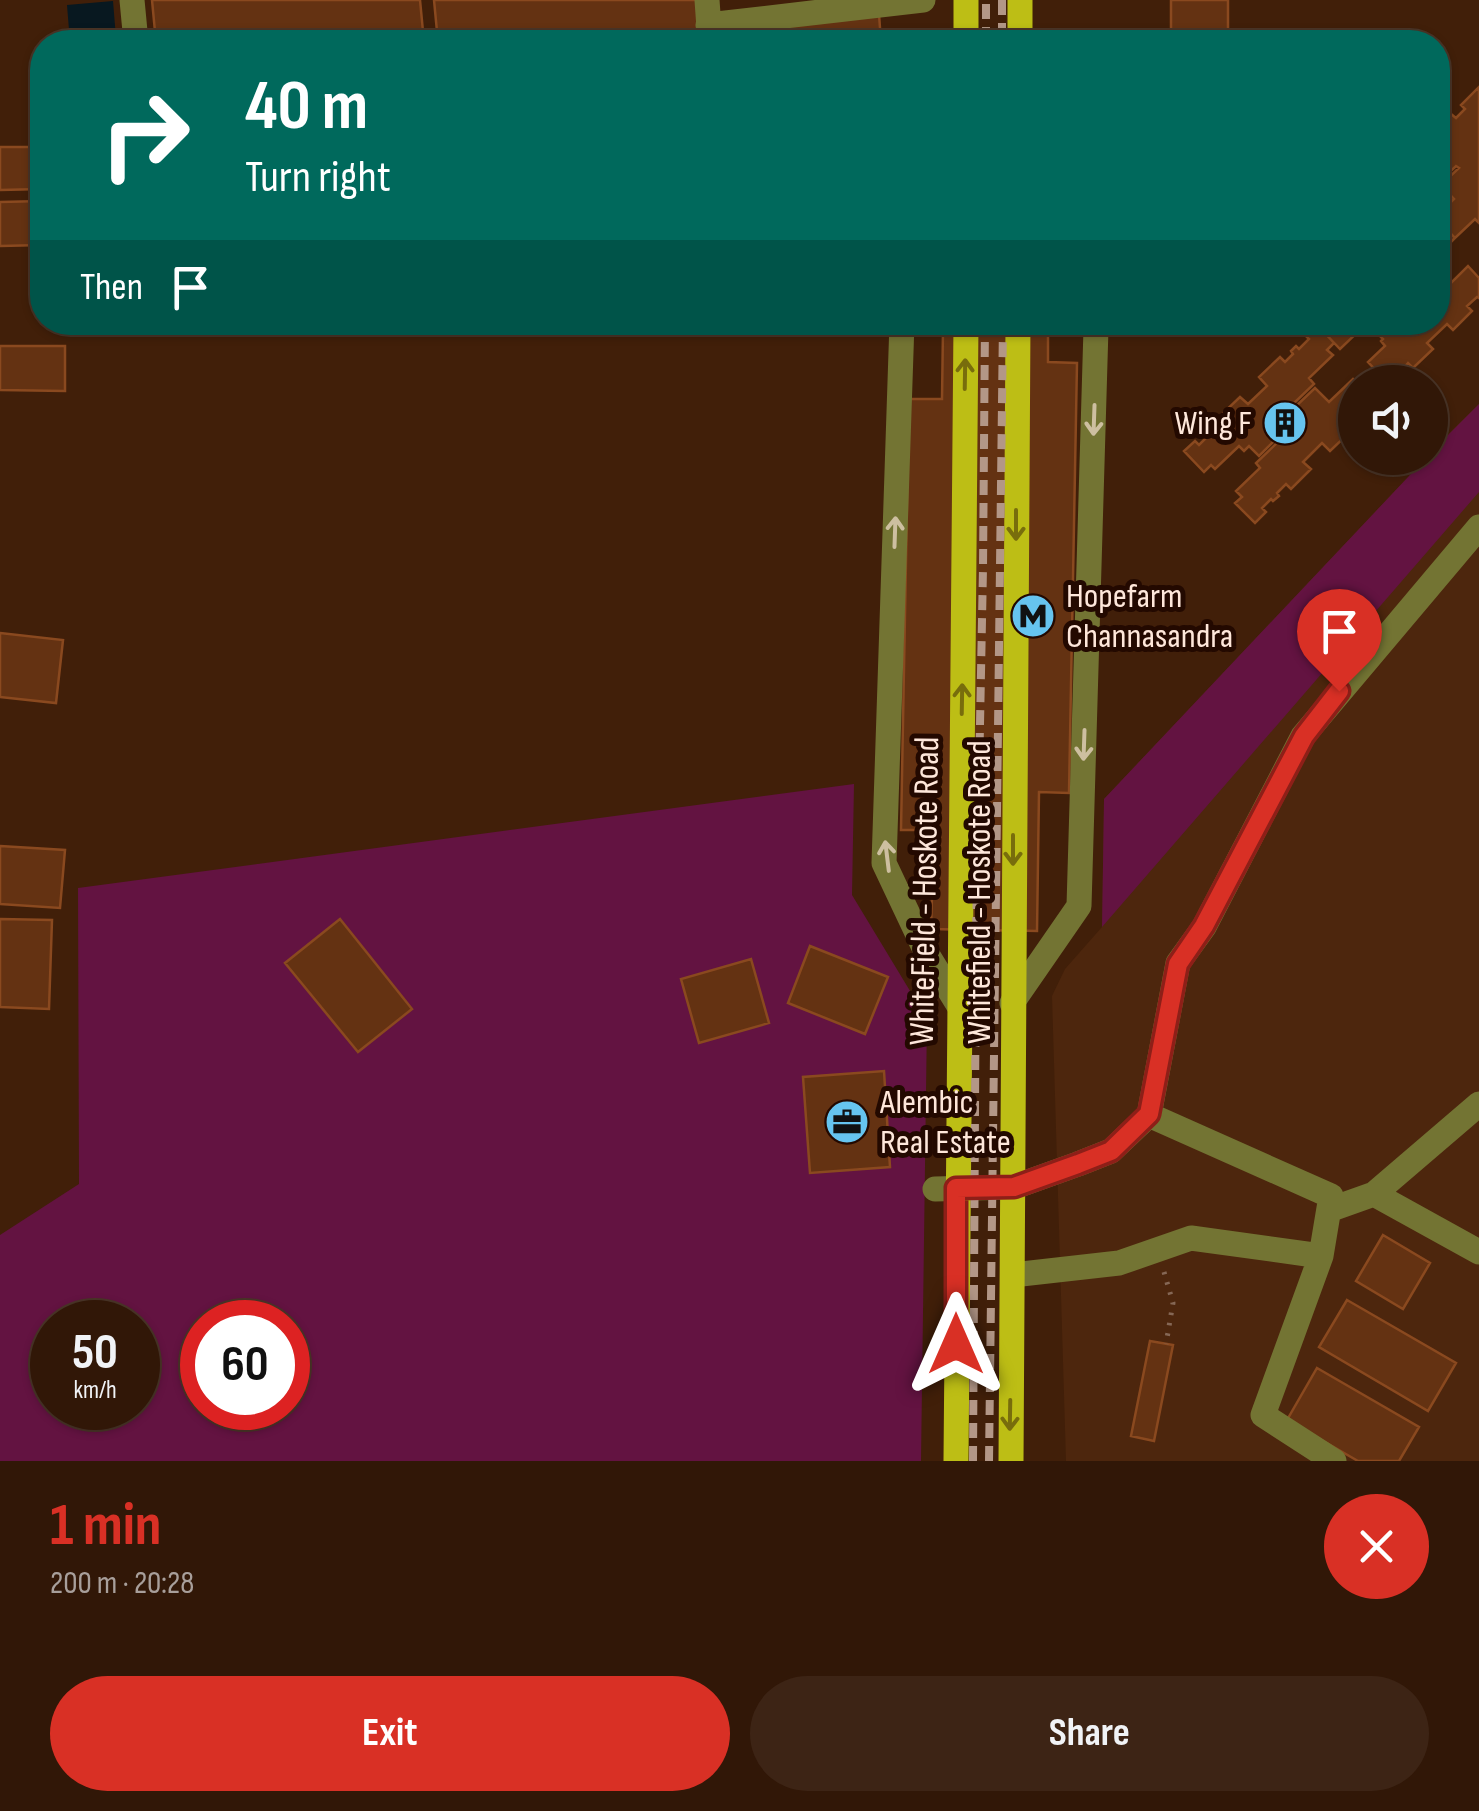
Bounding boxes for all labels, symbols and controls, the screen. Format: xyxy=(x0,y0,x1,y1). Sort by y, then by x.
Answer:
text: 40 m xyxy=(245,65,368,149)
icon: right xyxy=(80,70,210,200)
text: Turn right xyxy=(245,150,391,205)
icon: arrive xyxy=(163,260,218,315)
text: Then xyxy=(80,265,143,310)
one-way arrow xyxy=(956,358,974,390)
map controls xyxy=(1338,365,1448,475)
button: sound xyxy=(1338,365,1448,475)
building icon: Wing F xyxy=(1262,400,1308,446)
place label: Wing F xyxy=(1174,402,1252,445)
one-way arrow xyxy=(1084,403,1103,435)
one-way arrow xyxy=(1006,508,1026,540)
one-way arrow xyxy=(886,517,905,549)
place label: Hopefarm Channasandra xyxy=(1066,575,1233,658)
pin xyxy=(1297,589,1382,692)
metro station icon: Hopefarm Channasandra xyxy=(1010,593,1056,639)
icon: arrive xyxy=(1312,604,1367,659)
one-way arrow xyxy=(952,683,972,716)
one-way arrow xyxy=(1074,728,1093,760)
street label: WhiteField - Hoskote Road xyxy=(901,736,949,1046)
street label: Whitefield - Hoskote Road xyxy=(958,740,1001,1044)
one-way arrow xyxy=(1004,833,1023,865)
one-way arrow xyxy=(877,840,896,873)
place label: Alembic Real Estate xyxy=(879,1081,1011,1164)
office icon: Alembic Real Estate xyxy=(824,1099,870,1145)
position arrow xyxy=(904,1292,1008,1396)
speed limit sign: 60 xyxy=(180,1300,310,1430)
text: 50 xyxy=(72,1323,118,1383)
text: km/h xyxy=(73,1375,117,1406)
one-way arrow xyxy=(1000,1398,1020,1431)
text: 1 min xyxy=(50,1490,162,1562)
button: close xyxy=(1324,1494,1429,1599)
text: 200 m · 20:28 xyxy=(50,1564,194,1603)
button: Exit xyxy=(50,1676,730,1791)
button: Share xyxy=(750,1676,1429,1791)

